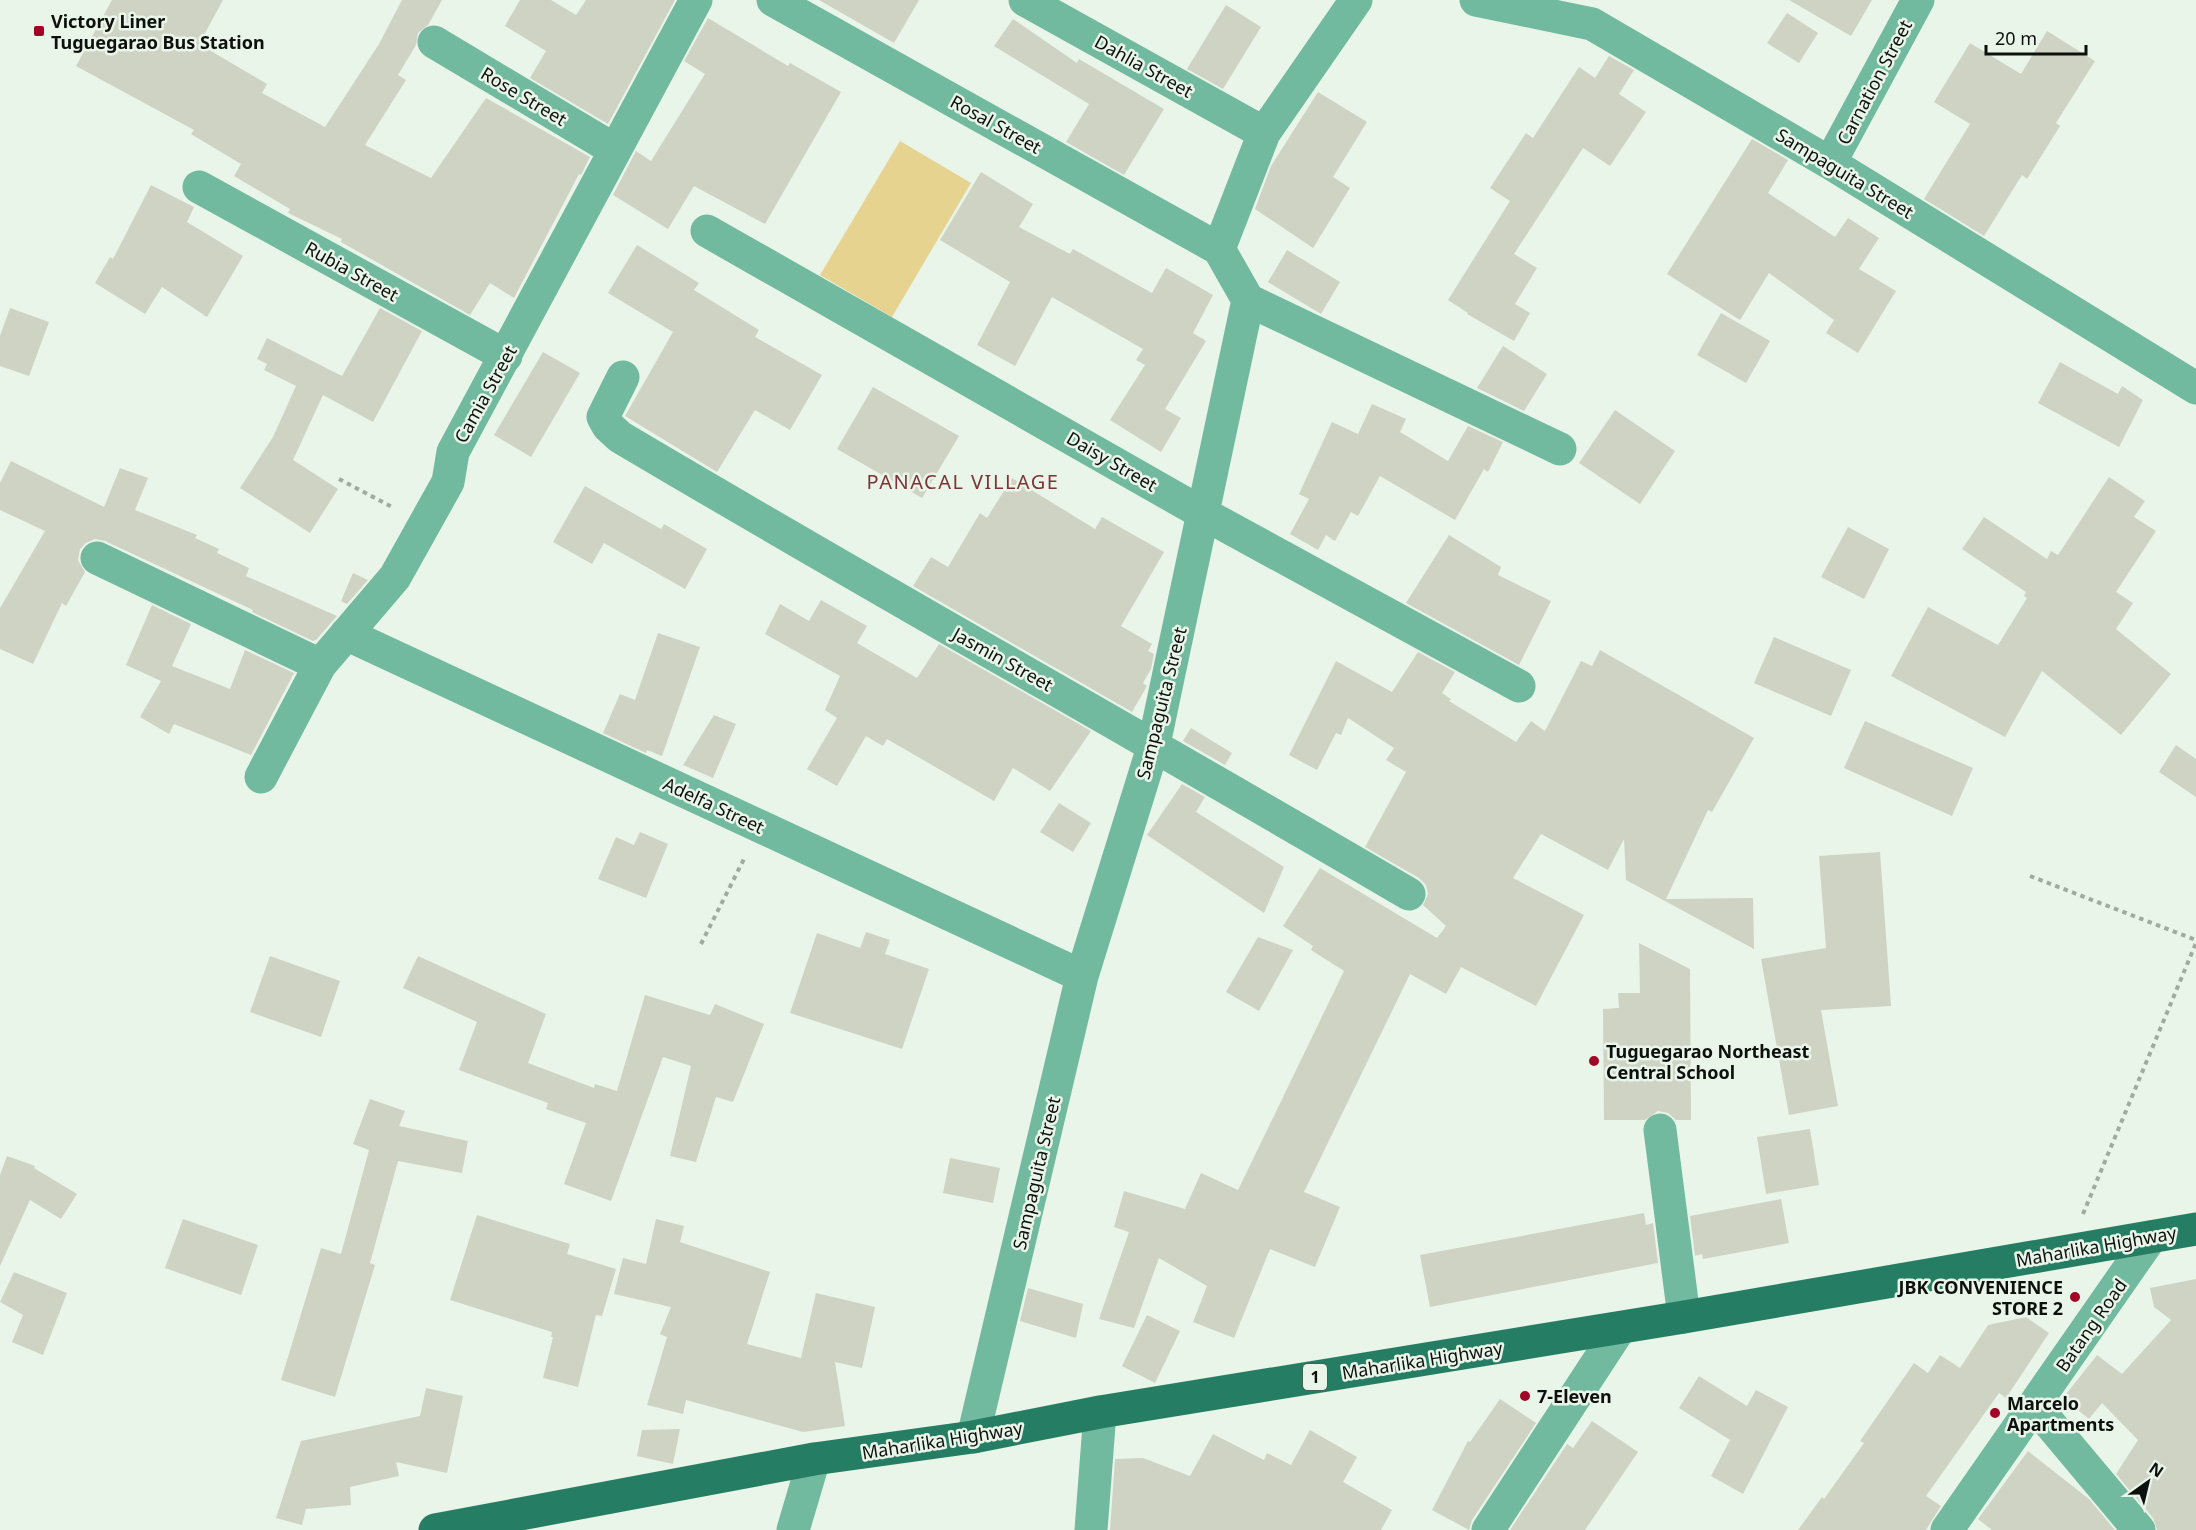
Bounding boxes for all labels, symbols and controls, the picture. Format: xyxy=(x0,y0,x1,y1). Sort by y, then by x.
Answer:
place label: Victory Liner Tuguegarao Bus Station xyxy=(51,9,265,54)
street label: Carnation Street xyxy=(1831,15,1917,149)
scale bar xyxy=(1986,18,2086,56)
marker: Victory Liner Tuguegarao Bus Station xyxy=(32,24,46,38)
text: 20 m xyxy=(1995,26,2037,50)
street label: Dahlia Street xyxy=(1091,29,1198,103)
street label: Rose Street xyxy=(477,61,572,131)
street label: Rosal Street xyxy=(946,89,1046,159)
street label: Sampaguita Street xyxy=(1772,122,1919,224)
street label: Rubia Street xyxy=(301,236,403,307)
street label: Camia Street xyxy=(448,341,522,447)
street label: Daisy Street xyxy=(1062,425,1162,497)
district label: PANACAL VILLAGE xyxy=(867,468,1059,495)
street label: Jasmin Street xyxy=(947,621,1058,697)
street label: Sampaguita Street xyxy=(1130,624,1192,782)
street label: Adelfa Street xyxy=(660,771,769,839)
place label: Tuguegarao Northeast Central School xyxy=(1606,1039,1810,1084)
marker: Tuguegarao Northeast Central School xyxy=(1587,1054,1601,1068)
street label: Sampaguita Street xyxy=(1007,1094,1065,1252)
street label: Maharlika Highway xyxy=(2014,1220,2179,1272)
street label: Batang Road xyxy=(2050,1274,2132,1376)
place label: JBK CONVENIENCE STORE 2 xyxy=(1897,1275,2063,1320)
marker: JBK CONVENIENCE STORE 2 xyxy=(2068,1290,2082,1304)
street label: Maharlika Highway xyxy=(1340,1335,1505,1385)
road number: 1 xyxy=(1303,1364,1327,1390)
place label: 7-Eleven xyxy=(1537,1384,1612,1408)
marker: 7-Eleven xyxy=(1518,1389,1532,1403)
place label: Marcelo Apartments xyxy=(2007,1391,2114,1436)
marker: Marcelo Apartments xyxy=(1988,1406,2002,1420)
street label: Maharlika Highway xyxy=(860,1415,1025,1465)
north arrow xyxy=(2118,1452,2178,1512)
text: N xyxy=(2145,1457,2168,1482)

